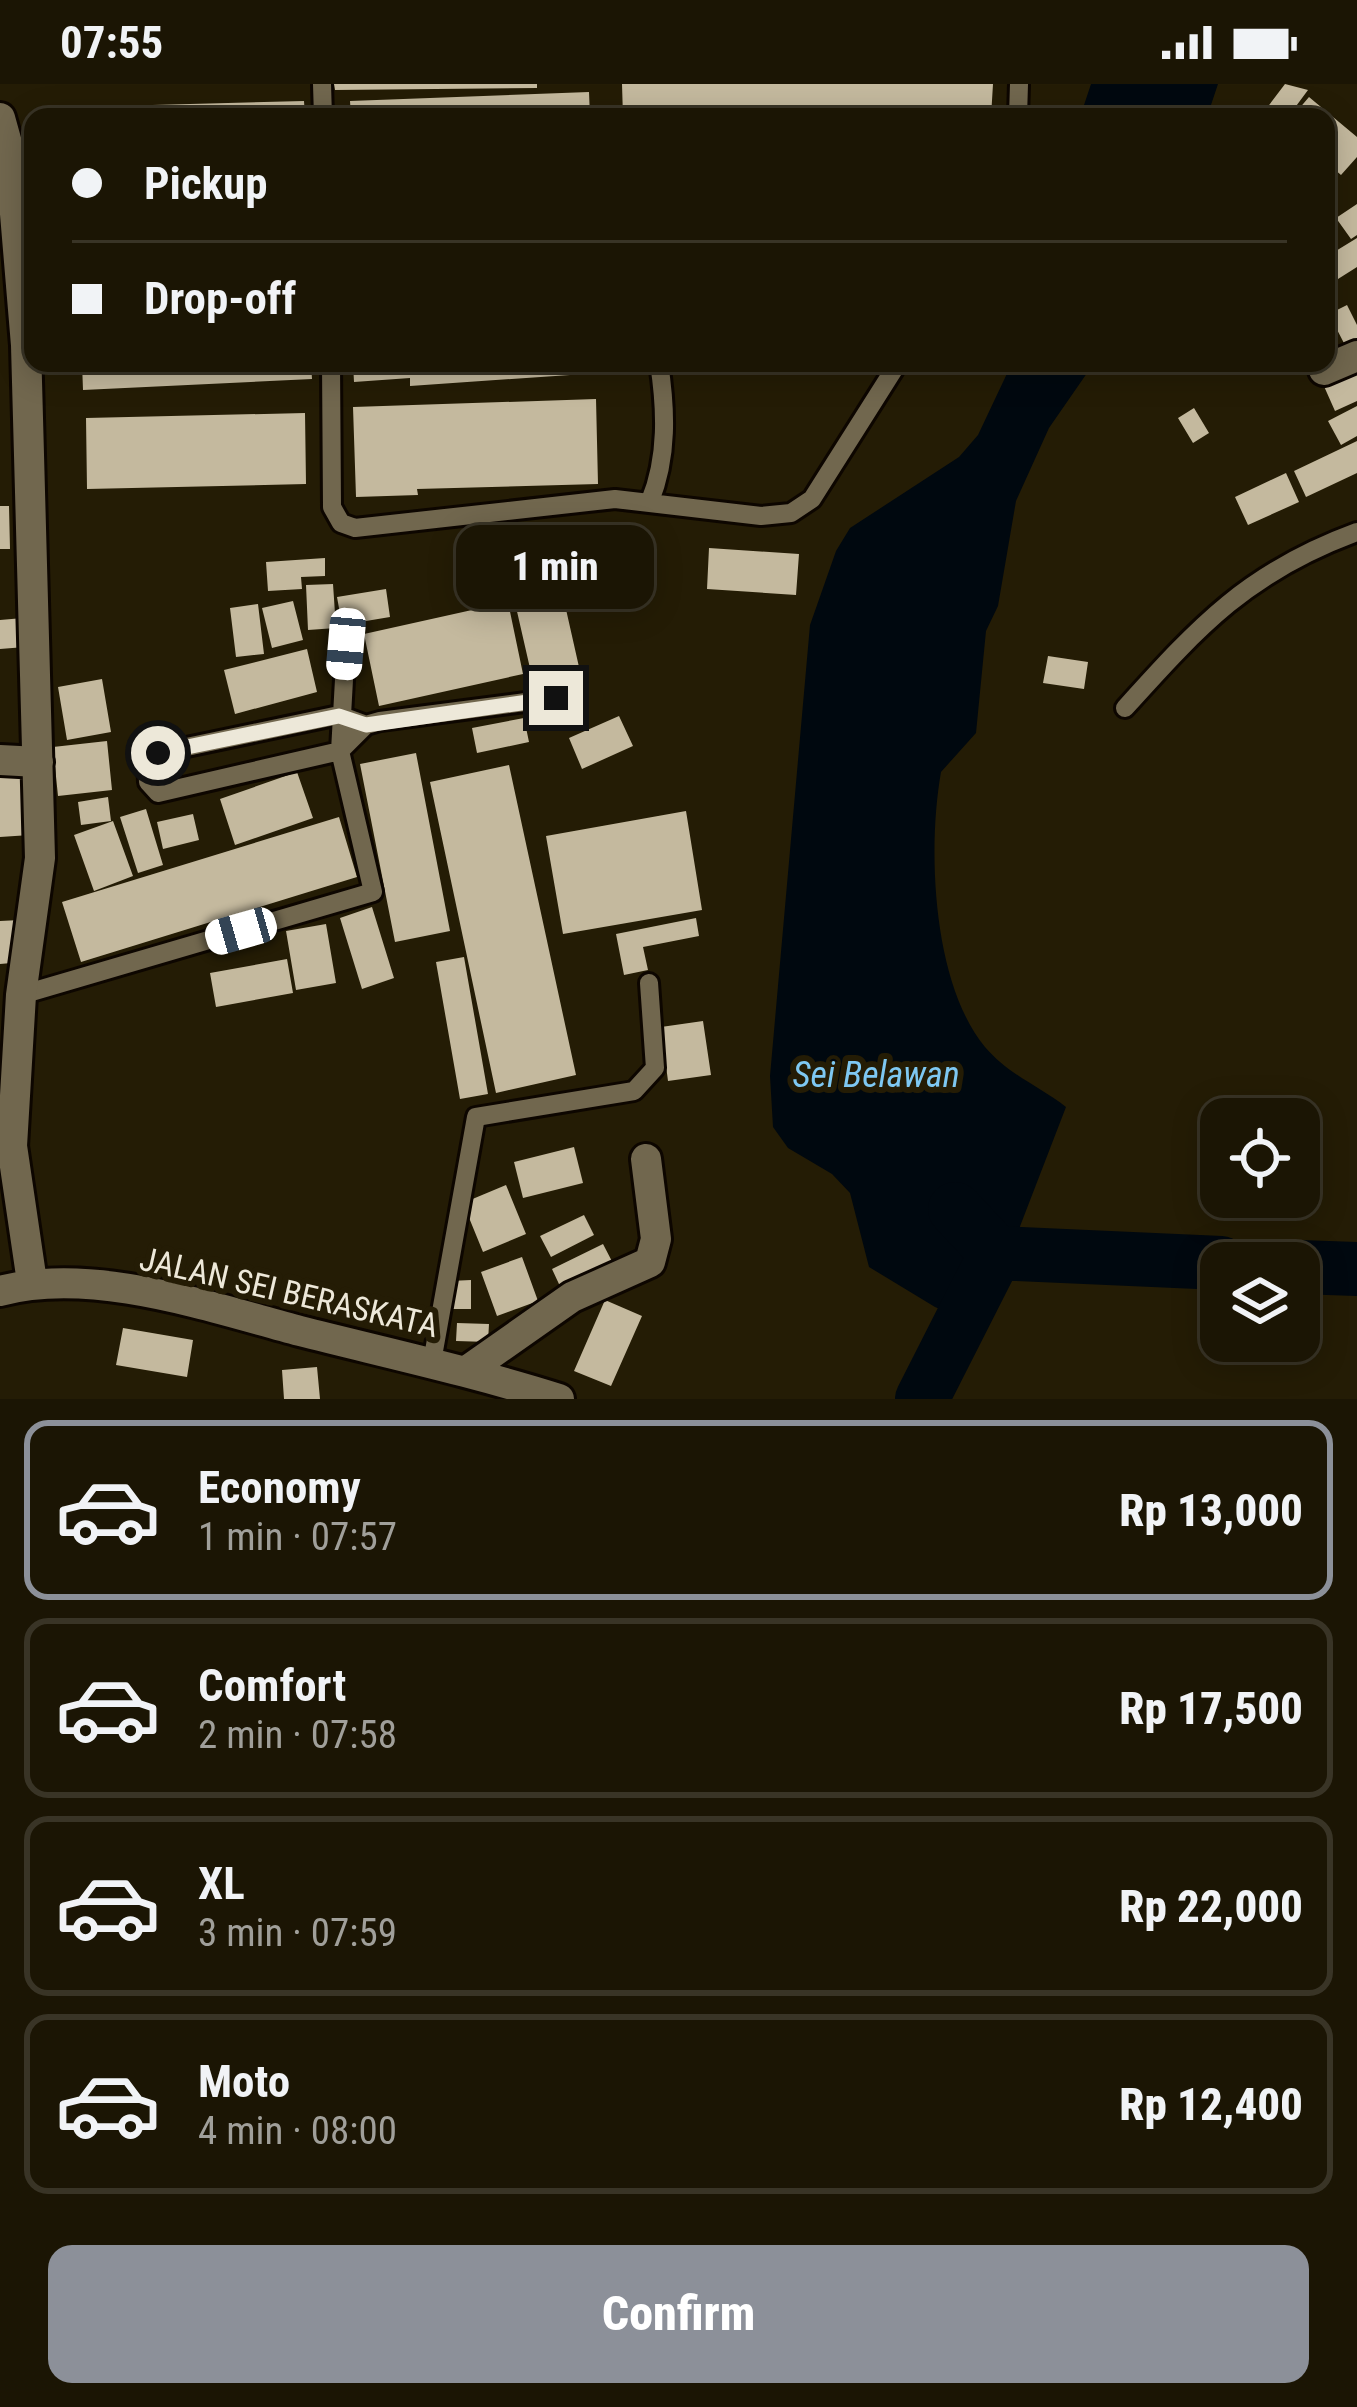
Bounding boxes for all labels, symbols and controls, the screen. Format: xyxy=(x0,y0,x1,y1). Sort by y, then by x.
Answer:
text: 07:55 xyxy=(60,16,163,69)
text: Pickup xyxy=(144,157,268,210)
text: Drop-off xyxy=(144,272,296,325)
callout: 1 min xyxy=(457,524,655,608)
text: 1 min xyxy=(512,544,598,590)
car xyxy=(325,607,367,681)
route end xyxy=(529,671,583,725)
route start xyxy=(131,726,185,780)
car xyxy=(201,904,281,958)
water label: Sei Belawan xyxy=(792,1054,960,1096)
map controls xyxy=(1200,1098,1320,1362)
button: locate xyxy=(1200,1098,1320,1218)
street label: JALAN SEI BERASKATA xyxy=(136,1239,442,1345)
button: layers xyxy=(1200,1242,1320,1362)
icon: car xyxy=(54,1456,162,1564)
text: Economy xyxy=(198,1461,361,1514)
text: Rp 13,000 xyxy=(1119,1484,1303,1537)
text: 1 min · 07:57 xyxy=(198,1514,397,1560)
icon: car xyxy=(54,1654,162,1762)
text: Comfort xyxy=(198,1659,346,1712)
text: Rp 17,500 xyxy=(1119,1682,1303,1735)
text: 2 min · 07:58 xyxy=(198,1712,397,1758)
icon: car xyxy=(54,1852,162,1960)
text: XL xyxy=(198,1857,245,1910)
text: Rp 22,000 xyxy=(1119,1880,1303,1933)
text: 3 min · 07:59 xyxy=(198,1910,397,1956)
icon: car xyxy=(54,2050,162,2158)
text: Moto xyxy=(198,2055,290,2108)
text: Rp 12,400 xyxy=(1119,2078,1303,2131)
text: 4 min · 08:00 xyxy=(198,2108,397,2154)
button: Confirm xyxy=(48,2245,1309,2383)

